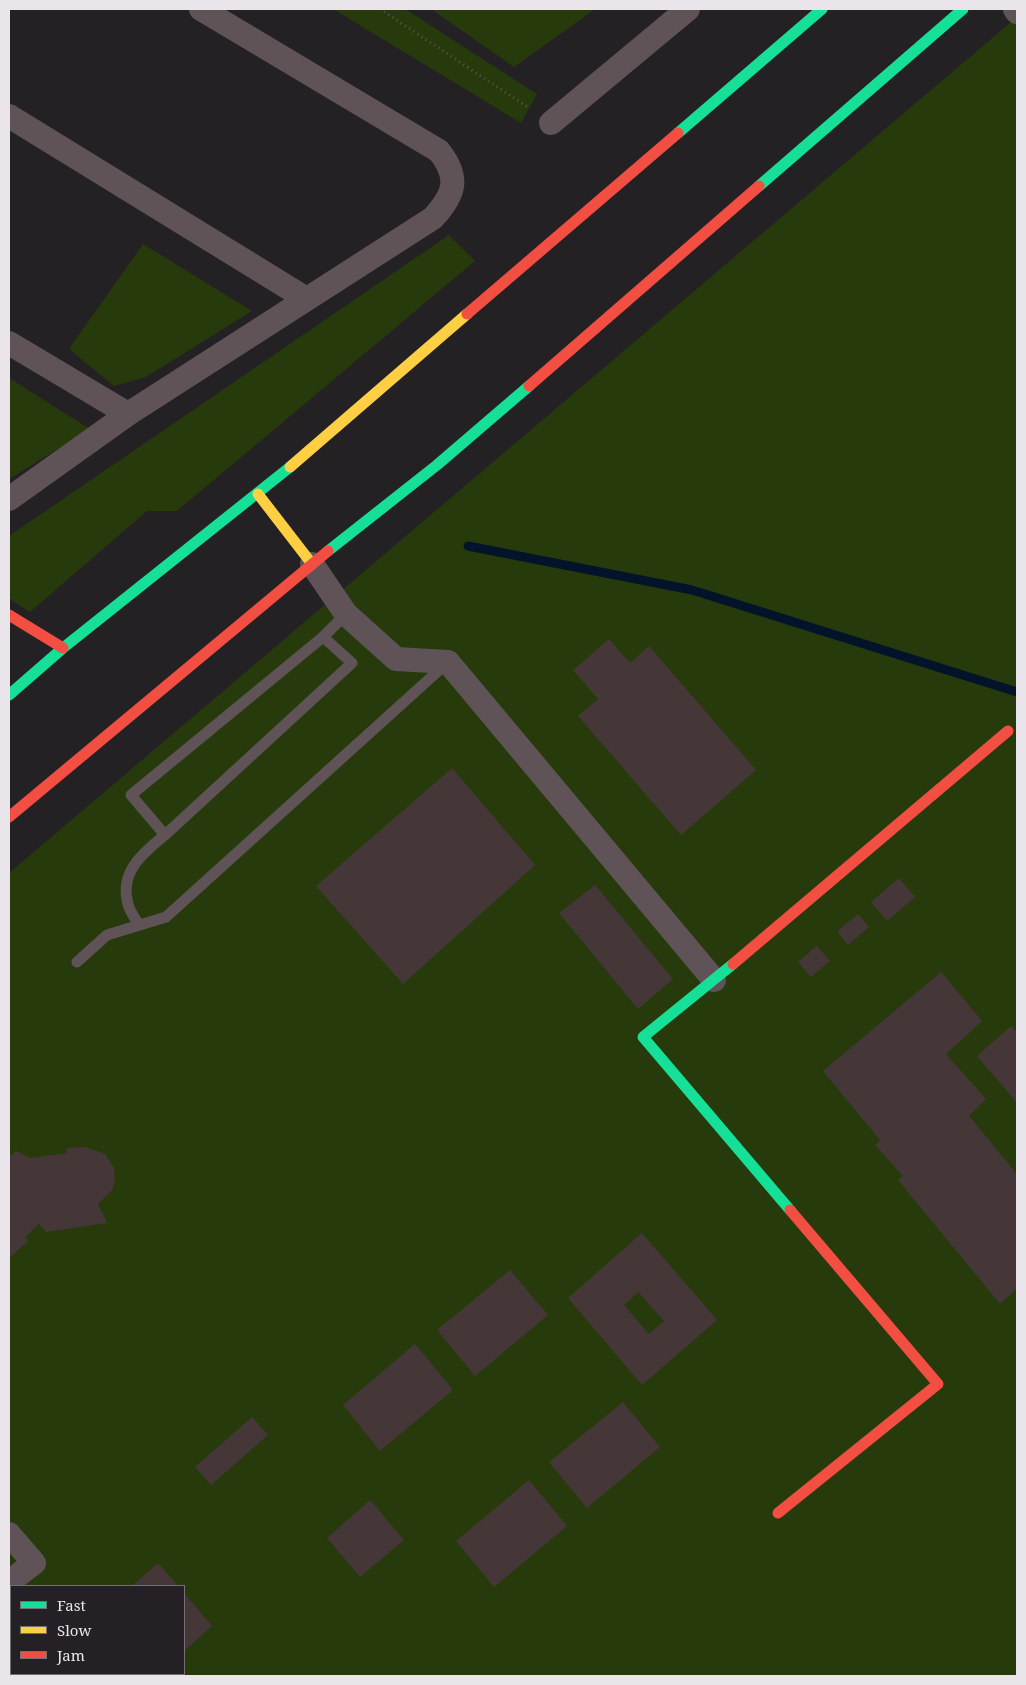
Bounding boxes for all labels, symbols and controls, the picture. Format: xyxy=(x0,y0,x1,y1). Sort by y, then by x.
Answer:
legend xyxy=(10,1585,185,1675)
text: Fast xyxy=(57,1595,86,1615)
text: Slow xyxy=(57,1620,91,1640)
text: Jam xyxy=(57,1645,85,1665)

